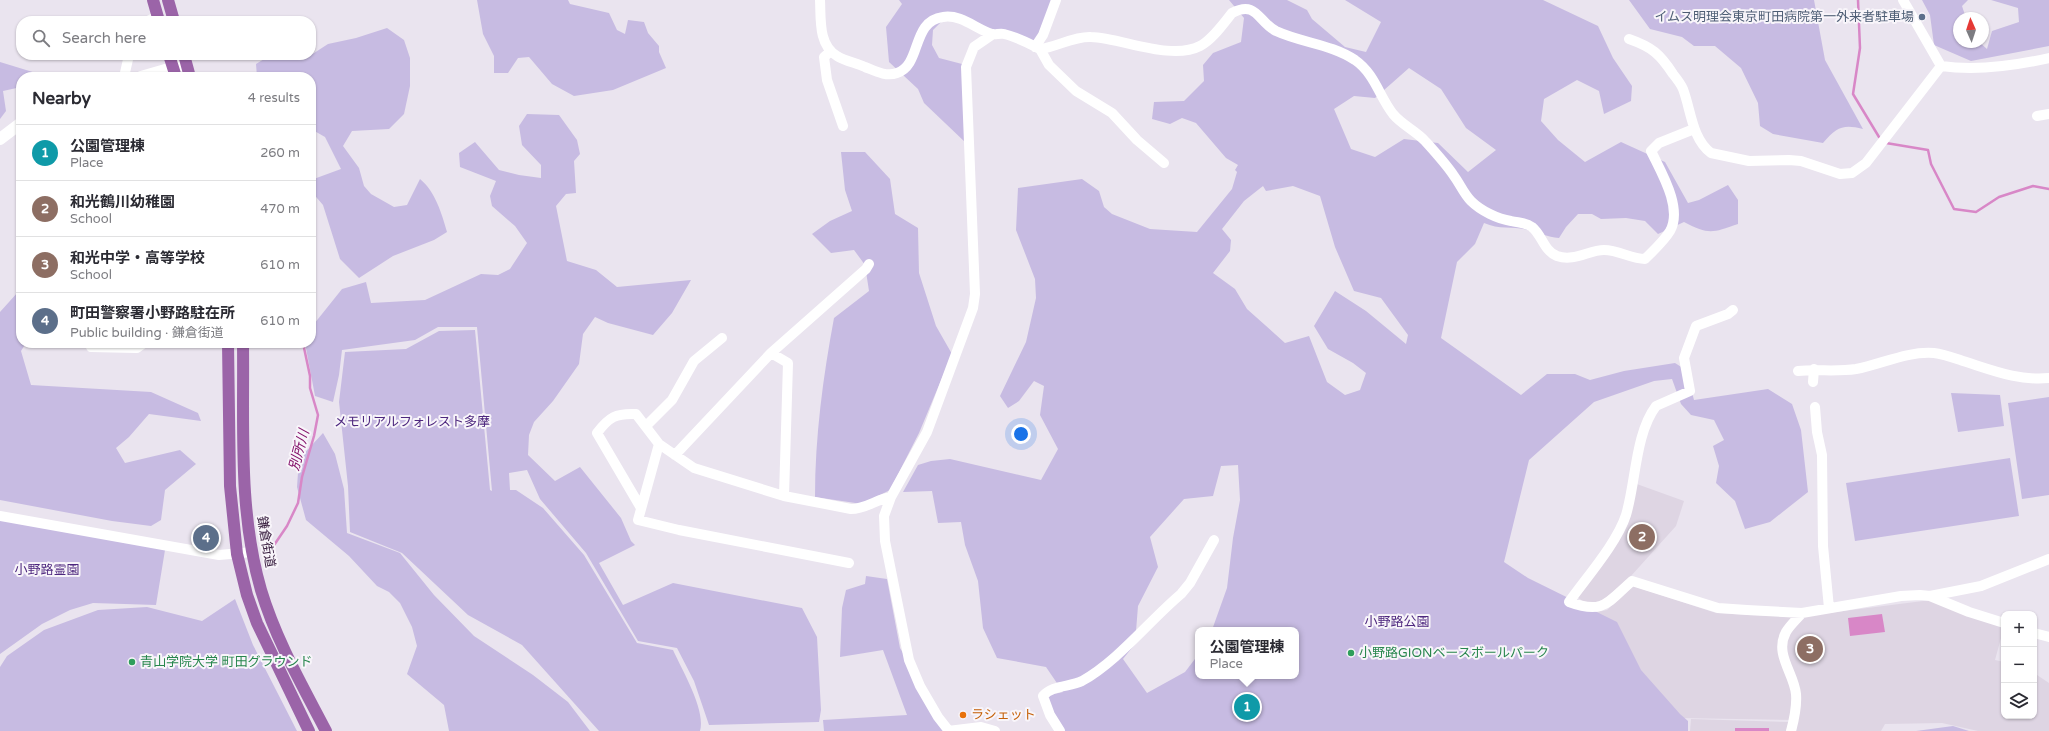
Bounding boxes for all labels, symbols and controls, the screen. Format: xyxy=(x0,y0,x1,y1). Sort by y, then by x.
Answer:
place label: イムス明理会東京町田病院第一外来者駐車場 xyxy=(1654,9,1914,25)
marker: イムス明理会東京町田病院第一外来者駐車場 xyxy=(1917,12,1927,22)
north arrow xyxy=(1953,12,1989,48)
search box xyxy=(16,16,316,60)
icon: search xyxy=(30,27,52,49)
text: Search here xyxy=(62,29,146,47)
text: Nearby xyxy=(32,88,91,109)
text: 4 results xyxy=(248,90,300,106)
text: 公園管理棟 xyxy=(70,137,145,155)
text: 1 xyxy=(41,145,49,161)
text: 260 m xyxy=(260,145,300,161)
text: Place xyxy=(70,155,103,171)
text: 和光鶴川幼稚園 xyxy=(70,193,175,211)
text: 2 xyxy=(41,201,49,217)
text: 470 m xyxy=(260,201,300,217)
text: School xyxy=(70,211,112,227)
text: 和光中学・高等学校 xyxy=(70,249,205,267)
text: 3 xyxy=(41,257,49,273)
text: 610 m xyxy=(260,257,300,273)
text: School xyxy=(70,267,112,283)
text: 町田警察署小野路駐在所 xyxy=(70,304,235,322)
text: 4 xyxy=(41,313,49,329)
text: 610 m xyxy=(260,313,300,329)
text: Public building · 鎌倉街道 xyxy=(70,325,224,341)
park label: メモリアルフォレスト多摩 xyxy=(334,414,490,430)
your location xyxy=(1011,424,1031,444)
water label: 別所川 xyxy=(285,426,313,472)
street label: 鎌倉街道 xyxy=(254,515,278,569)
pin: 2 xyxy=(1629,522,1655,552)
pin: 4 xyxy=(193,523,219,553)
park label: 小野路霊園 xyxy=(14,562,80,578)
map controls xyxy=(2001,611,2037,719)
button: + xyxy=(2001,611,2037,647)
park label: 小野路公園 xyxy=(1364,614,1430,630)
popup xyxy=(1195,627,1299,679)
pin: 3 xyxy=(1797,634,1823,664)
text: 公園管理棟 xyxy=(1209,638,1285,656)
place label: 小野路GIONベースボールパーク xyxy=(1359,645,1549,661)
button: − xyxy=(2001,647,2037,683)
marker: 小野路GIONベースボールパーク xyxy=(1346,648,1356,658)
place label: 青山学院大学 町田グラウンド xyxy=(140,654,312,670)
text: Place xyxy=(1209,656,1243,672)
marker: 青山学院大学 町田グラウンド xyxy=(127,657,137,667)
button: layers xyxy=(2001,683,2037,719)
pin: 1 xyxy=(1234,692,1260,722)
place label: ラシェット xyxy=(971,707,1036,723)
marker: ラシェット xyxy=(958,710,968,720)

